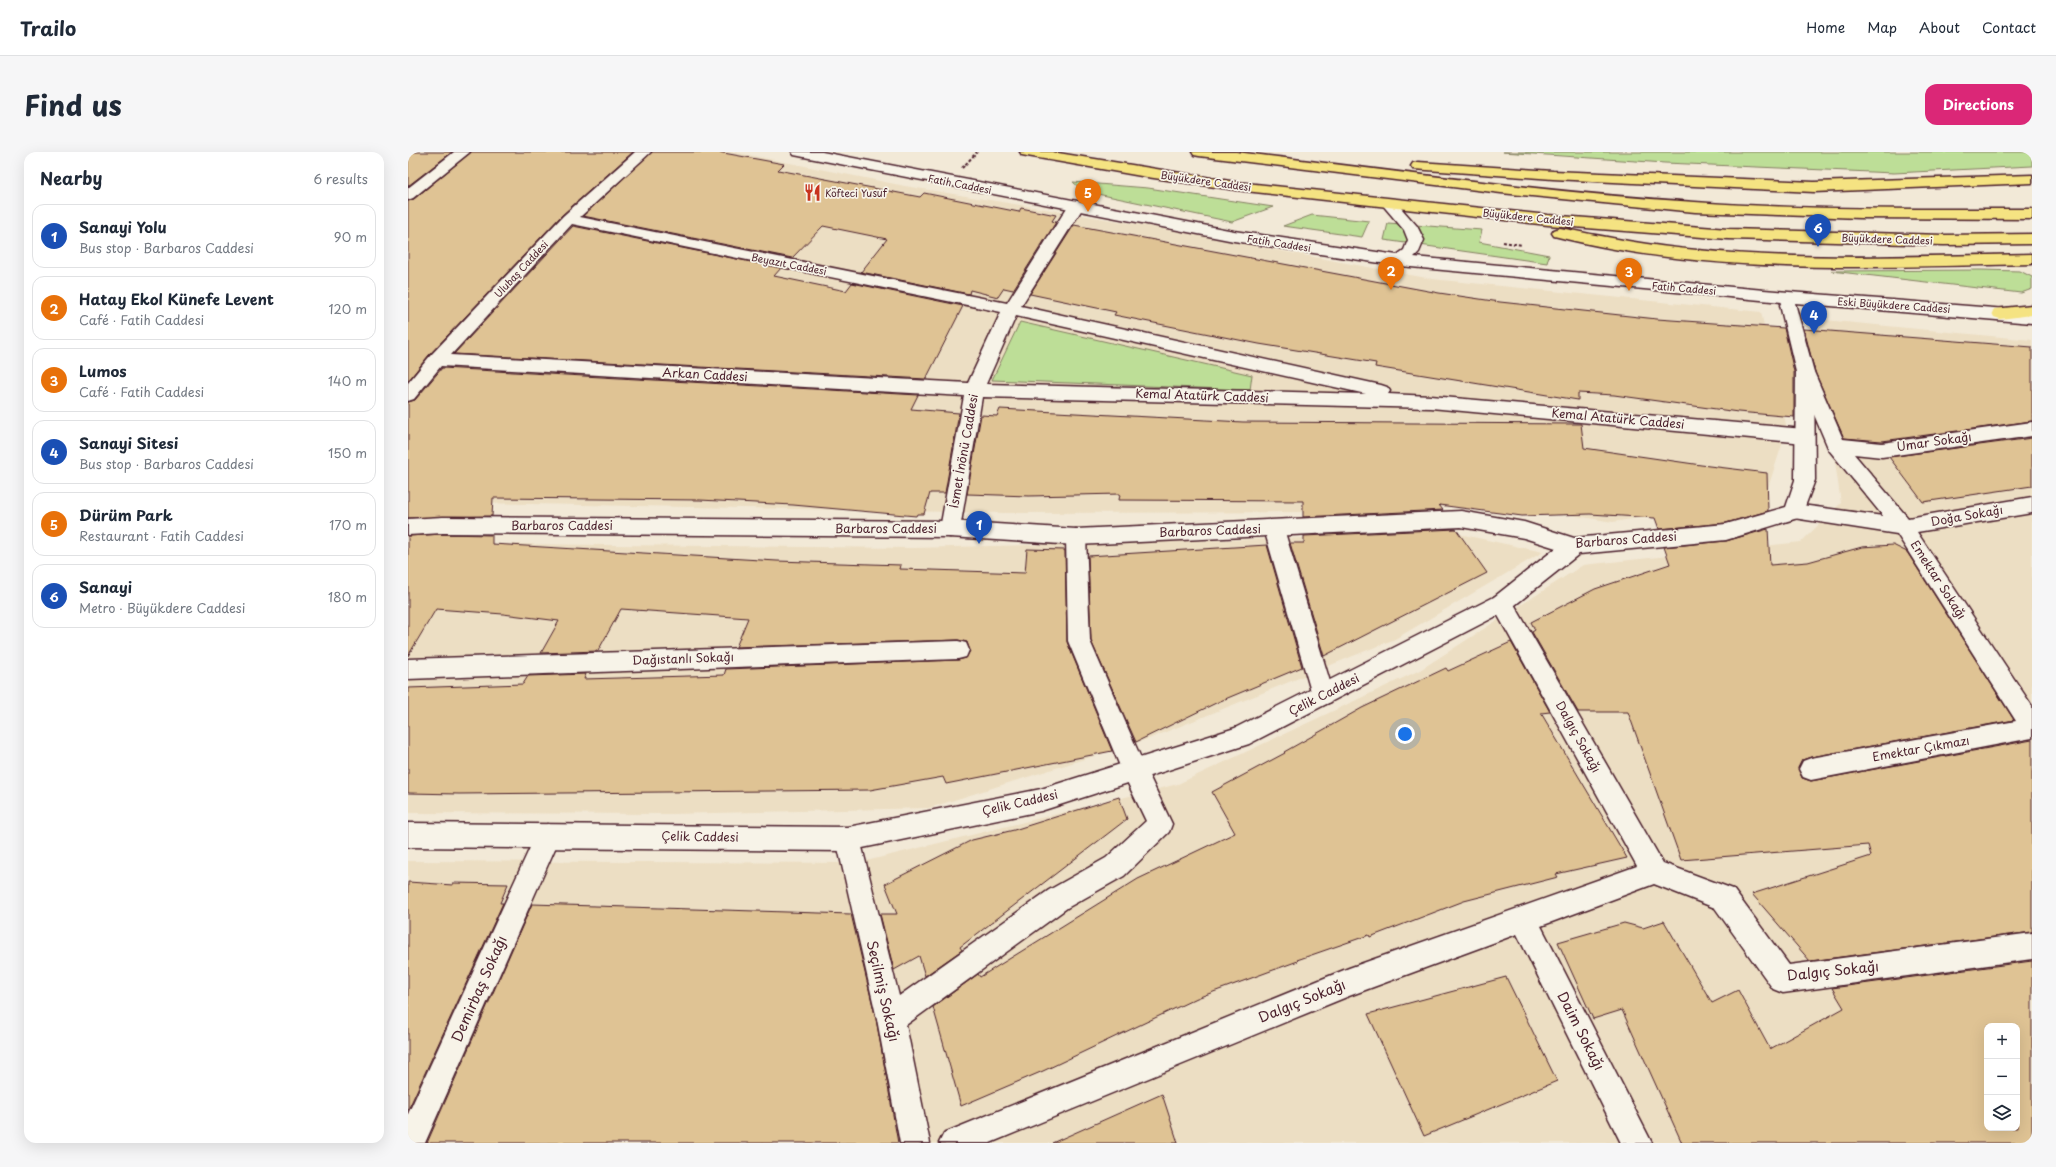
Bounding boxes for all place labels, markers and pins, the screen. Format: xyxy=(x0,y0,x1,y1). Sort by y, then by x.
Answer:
pin: 5 xyxy=(1075,179,1101,212)
restaurant icon: Köfteci Yusuf xyxy=(802,183,822,203)
place label: Köfteci Yusuf xyxy=(825,185,888,200)
pin: 6 xyxy=(1805,214,1831,247)
pin: 2 xyxy=(1378,257,1404,290)
pin: 3 xyxy=(1616,258,1642,291)
pin: 4 xyxy=(1801,301,1827,334)
pin: 1 xyxy=(966,511,992,544)

